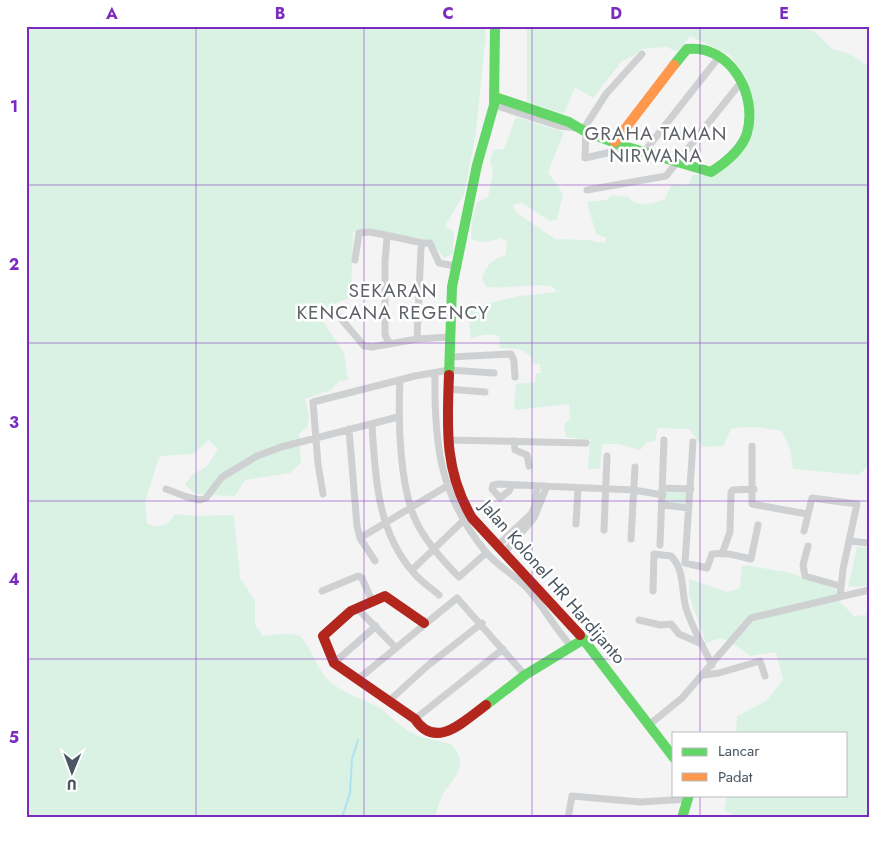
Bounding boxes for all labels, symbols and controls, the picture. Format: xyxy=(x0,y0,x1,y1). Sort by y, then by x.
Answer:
text: A xyxy=(105,2,118,25)
text: B xyxy=(275,2,285,25)
text: C xyxy=(442,2,454,25)
text: D xyxy=(610,2,622,25)
text: E xyxy=(779,2,789,25)
text: 1 xyxy=(10,95,18,118)
district label: GRAHA TAMAN NIRWANA xyxy=(585,120,727,169)
text: 2 xyxy=(9,253,19,276)
district label: SEKARAN KENCANA REGENCY xyxy=(296,277,490,326)
text: 3 xyxy=(9,411,19,434)
street label: Jalan Kolonel HR Hardijanto xyxy=(473,493,632,670)
text: 4 xyxy=(8,568,20,591)
text: 5 xyxy=(9,726,19,749)
legend xyxy=(672,732,848,796)
text: Lancar xyxy=(718,740,760,762)
north arrow xyxy=(48,746,98,796)
text: Padat xyxy=(718,766,753,788)
text: U xyxy=(67,775,77,795)

